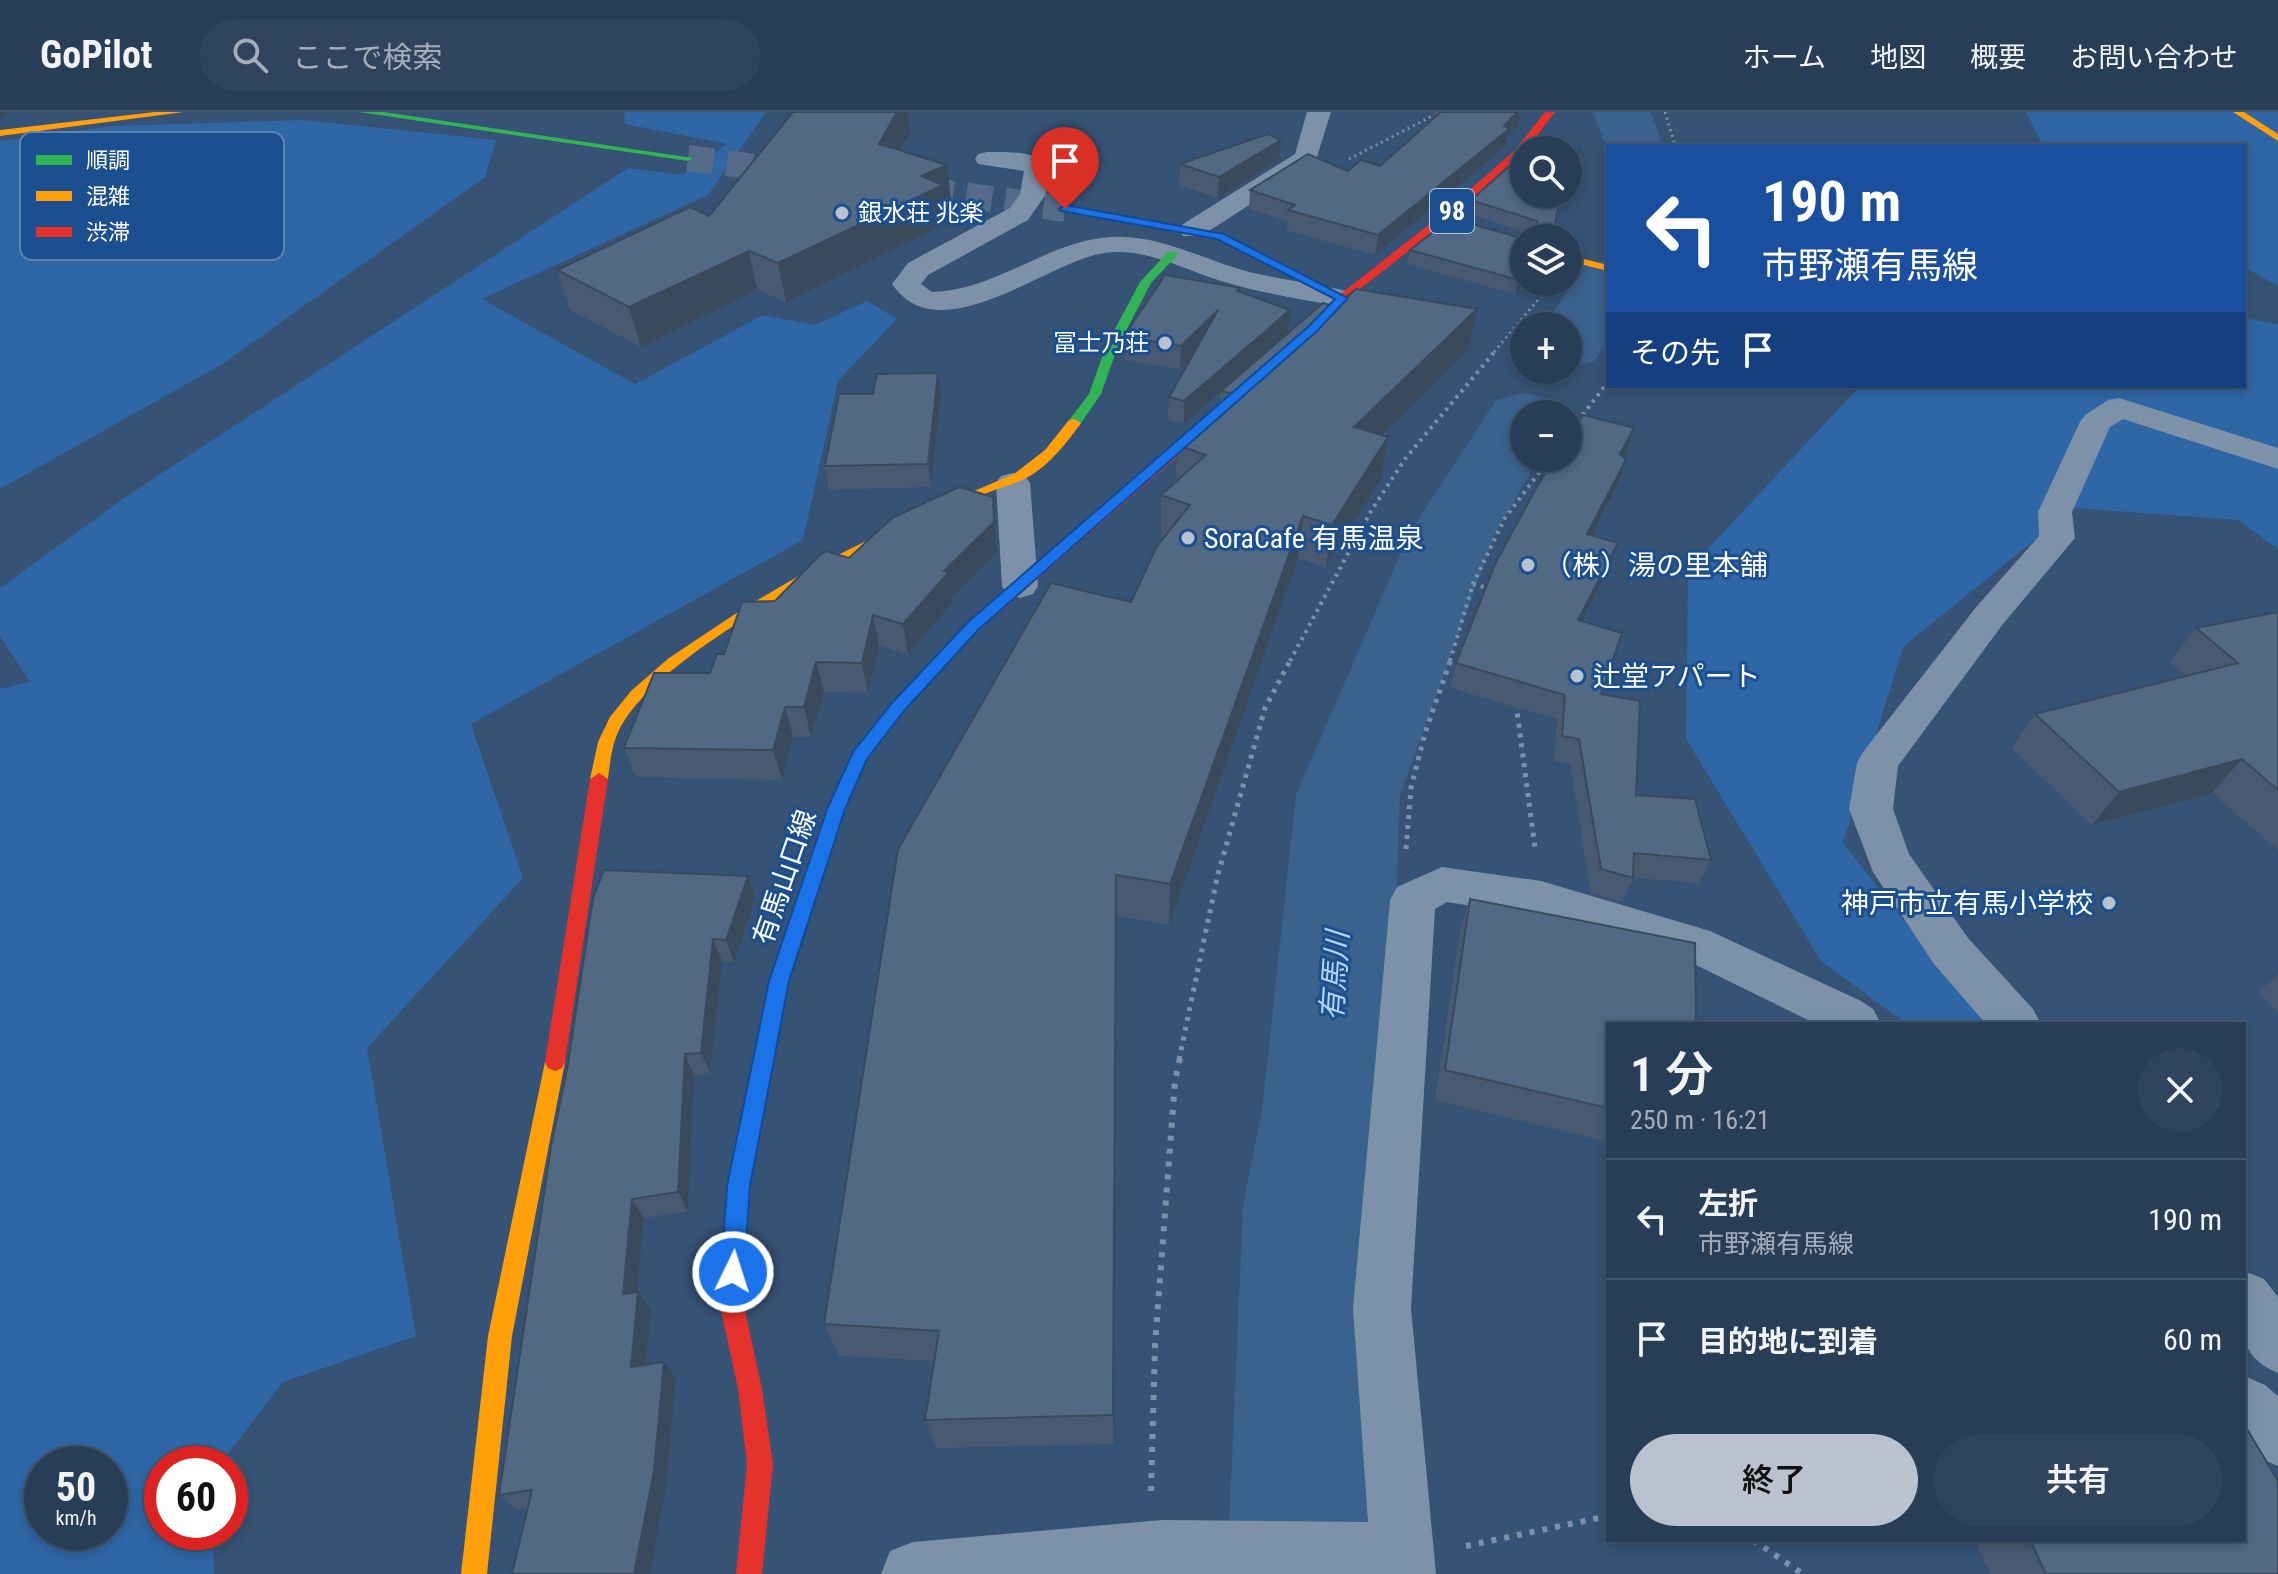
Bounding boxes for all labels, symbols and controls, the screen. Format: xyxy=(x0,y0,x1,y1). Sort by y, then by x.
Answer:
search box xyxy=(200,19,760,91)
text: GoPilot xyxy=(40,33,152,77)
icon: search xyxy=(228,33,272,77)
text: ここで検索 xyxy=(292,40,442,75)
text: ホーム xyxy=(1743,41,1826,74)
text: 地図 xyxy=(1870,41,1926,74)
text: 概要 xyxy=(1970,41,2026,74)
text: お問い合わせ xyxy=(2070,41,2238,74)
pin xyxy=(1031,127,1099,209)
legend xyxy=(20,132,284,260)
map controls xyxy=(1510,136,1582,472)
button: search xyxy=(1510,136,1582,208)
icon: arrive xyxy=(1043,139,1087,183)
text: 順調 xyxy=(86,148,130,173)
text: 190 m xyxy=(1762,169,1901,235)
icon: left xyxy=(1630,176,1734,280)
text: 混雑 xyxy=(86,184,130,209)
road number: 98 xyxy=(1430,189,1474,233)
place label: 銀水荘 兆楽 xyxy=(858,199,984,227)
marker: 銀水荘 兆楽 xyxy=(833,204,851,222)
text: 渋滞 xyxy=(86,220,130,245)
button: layers xyxy=(1510,224,1582,296)
text: 市野瀬有馬線 xyxy=(1762,245,1978,287)
button: + xyxy=(1510,312,1582,384)
icon: arrive xyxy=(1736,328,1780,372)
place label: 冨士乃荘 xyxy=(1053,329,1149,357)
marker: 冨士乃荘 xyxy=(1156,334,1174,352)
text: その先 xyxy=(1630,335,1720,370)
button: − xyxy=(1510,400,1582,472)
place label: SoraCafe 有馬温泉 xyxy=(1204,522,1423,555)
marker: SoraCafe 有馬温泉 xyxy=(1179,529,1197,547)
place label: （株）湯の里本舗 xyxy=(1544,549,1768,582)
marker: （株）湯の里本舗 xyxy=(1519,556,1537,574)
place label: 辻堂アパート xyxy=(1593,660,1760,693)
marker: 辻堂アパート xyxy=(1568,667,1586,685)
street label: 有馬山口線 xyxy=(746,806,823,949)
place label: 神戸市立有馬小学校 xyxy=(1841,887,2093,920)
marker: 神戸市立有馬小学校 xyxy=(2100,894,2118,912)
water label: 有馬川 xyxy=(1314,927,1355,1022)
text: 1 分 xyxy=(1630,1046,1713,1103)
button: close xyxy=(2138,1048,2222,1132)
text: 250 m · 16:21 xyxy=(1630,1105,1770,1135)
text: 左折 xyxy=(1698,1186,1758,1221)
icon: left xyxy=(1630,1197,1674,1241)
text: 190 m xyxy=(2148,1202,2222,1237)
text: 市野瀬有馬線 xyxy=(1698,1229,1854,1259)
position arrow xyxy=(691,1230,775,1314)
icon: arrive xyxy=(1630,1317,1674,1361)
text: 60 m xyxy=(2163,1322,2222,1357)
text: 目的地に到着 xyxy=(1698,1324,1878,1359)
button: 終了 xyxy=(1630,1434,1918,1526)
button: 共有 xyxy=(1934,1434,2222,1526)
speed limit sign: 60 xyxy=(144,1446,248,1550)
text: 50 xyxy=(56,1464,96,1511)
text: km/h xyxy=(55,1506,97,1530)

